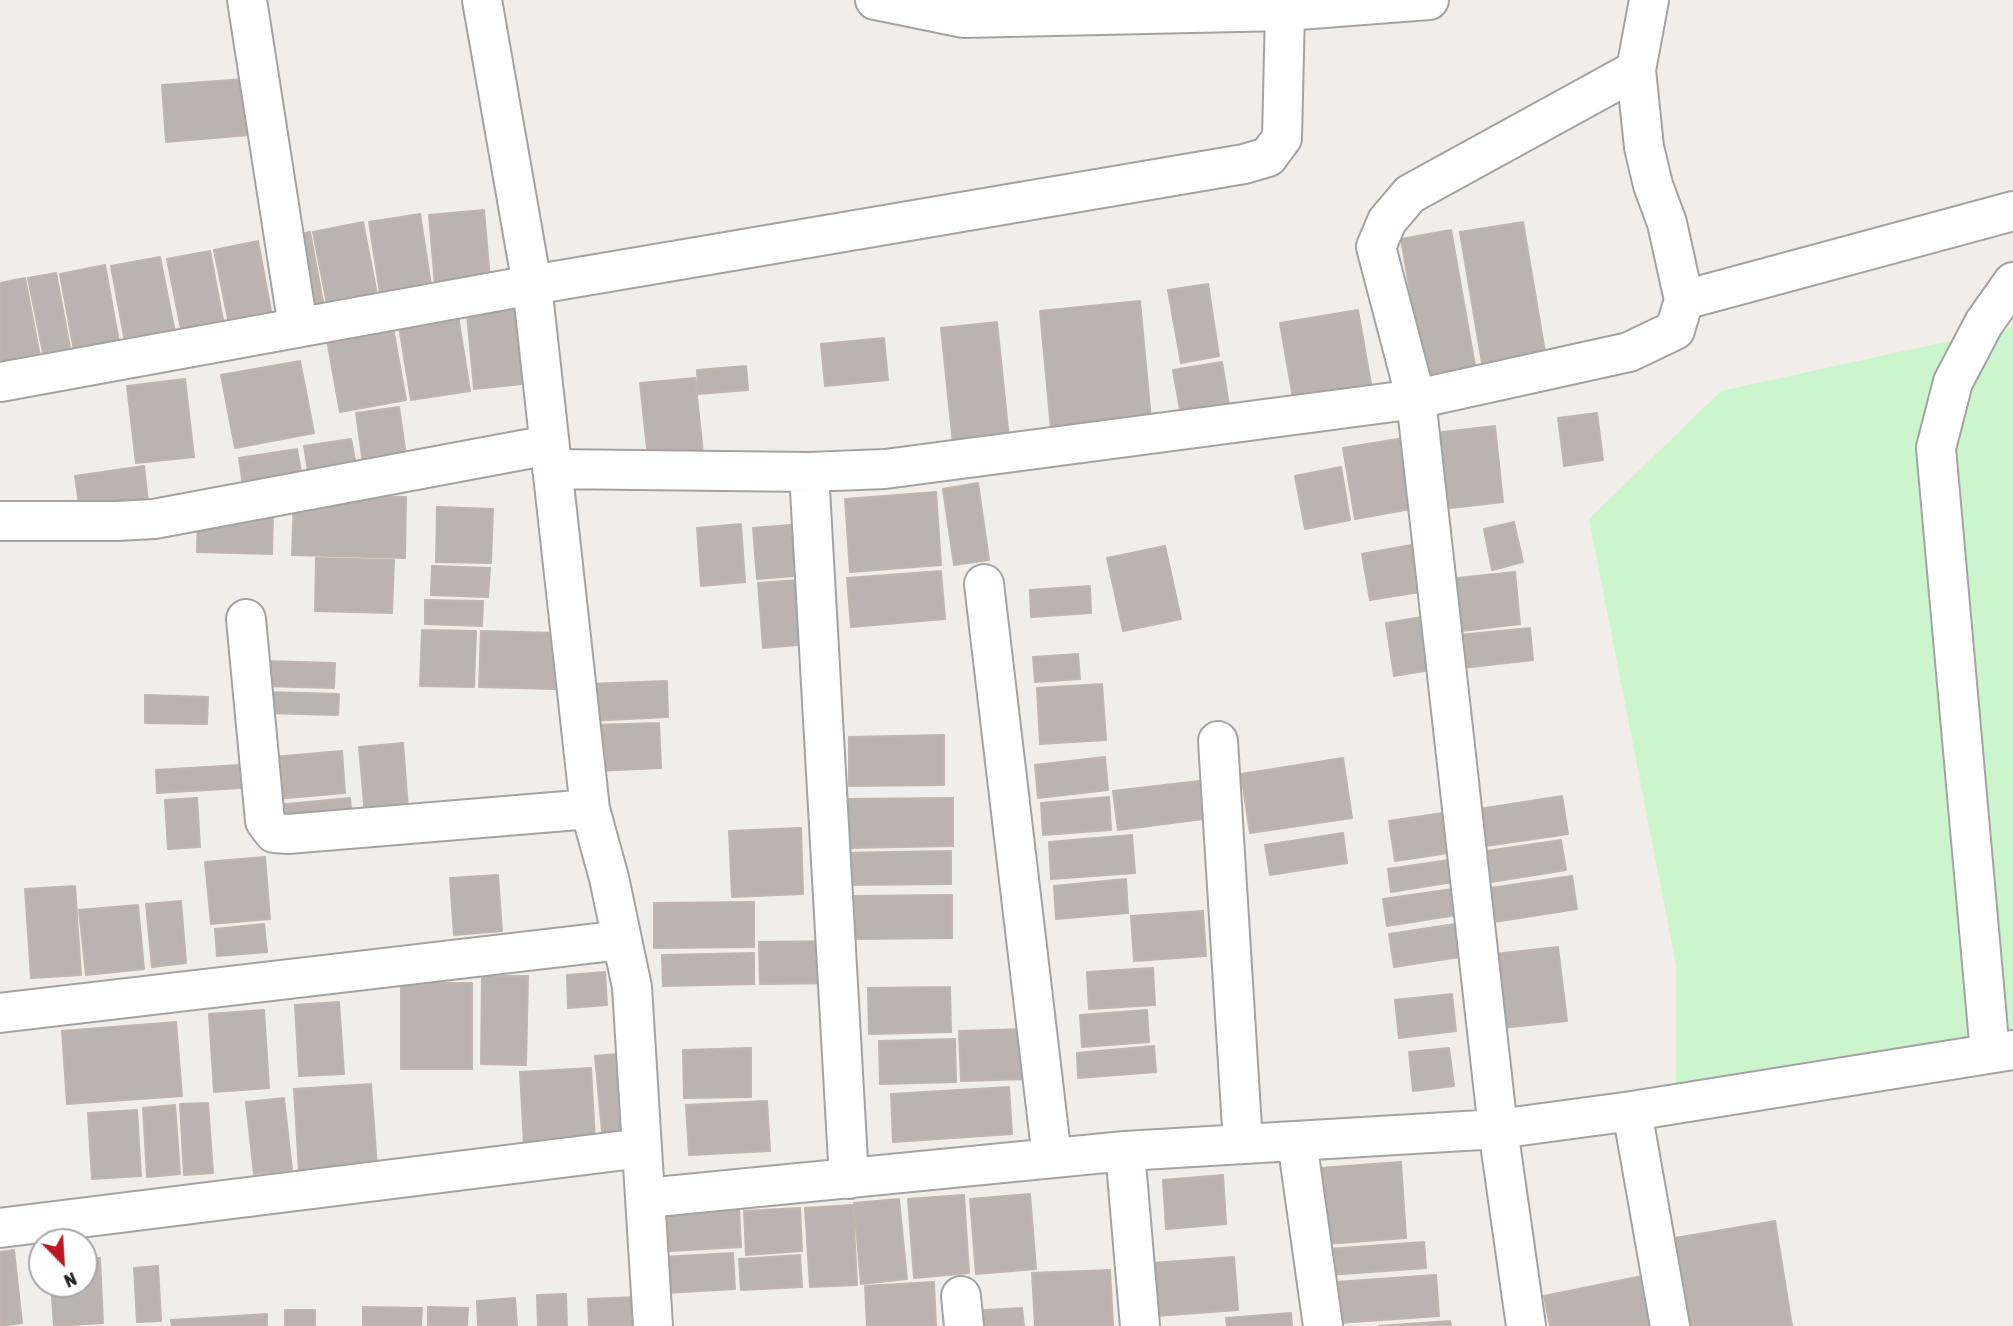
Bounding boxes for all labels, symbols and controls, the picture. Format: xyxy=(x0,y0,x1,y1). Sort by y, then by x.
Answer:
north arrow xyxy=(28,1228,98,1298)
text: N xyxy=(61,1268,80,1293)

